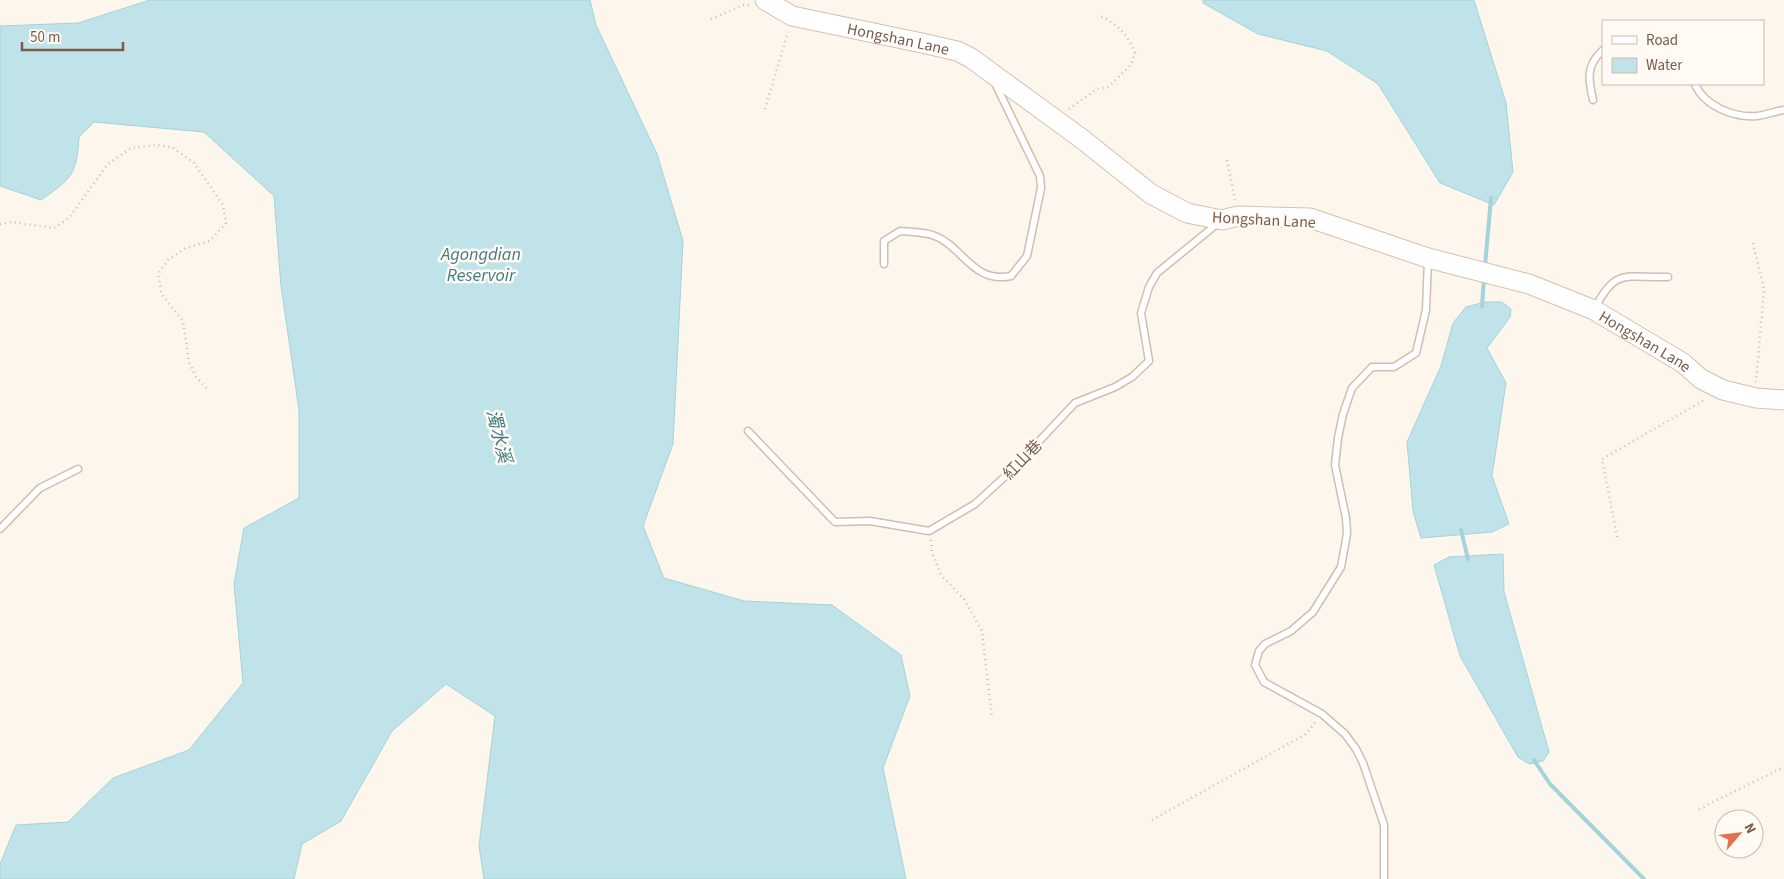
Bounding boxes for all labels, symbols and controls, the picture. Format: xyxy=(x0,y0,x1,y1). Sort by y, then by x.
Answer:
street label: Hongshan Lane xyxy=(845,18,951,61)
scale bar xyxy=(22,20,124,52)
legend xyxy=(1602,20,1764,85)
text: 50 m xyxy=(30,27,60,48)
text: Road xyxy=(1646,30,1678,51)
text: Water xyxy=(1646,55,1683,76)
street label: Hongshan Lane xyxy=(1212,206,1316,234)
water label: Agongdian Reservoir xyxy=(440,242,521,288)
street label: Hongshan Lane xyxy=(1595,305,1696,377)
water label: 濁水溪 xyxy=(480,407,518,468)
street label: 紅山巷 xyxy=(998,435,1047,485)
north arrow xyxy=(1714,809,1764,859)
text: N xyxy=(1739,820,1761,837)

